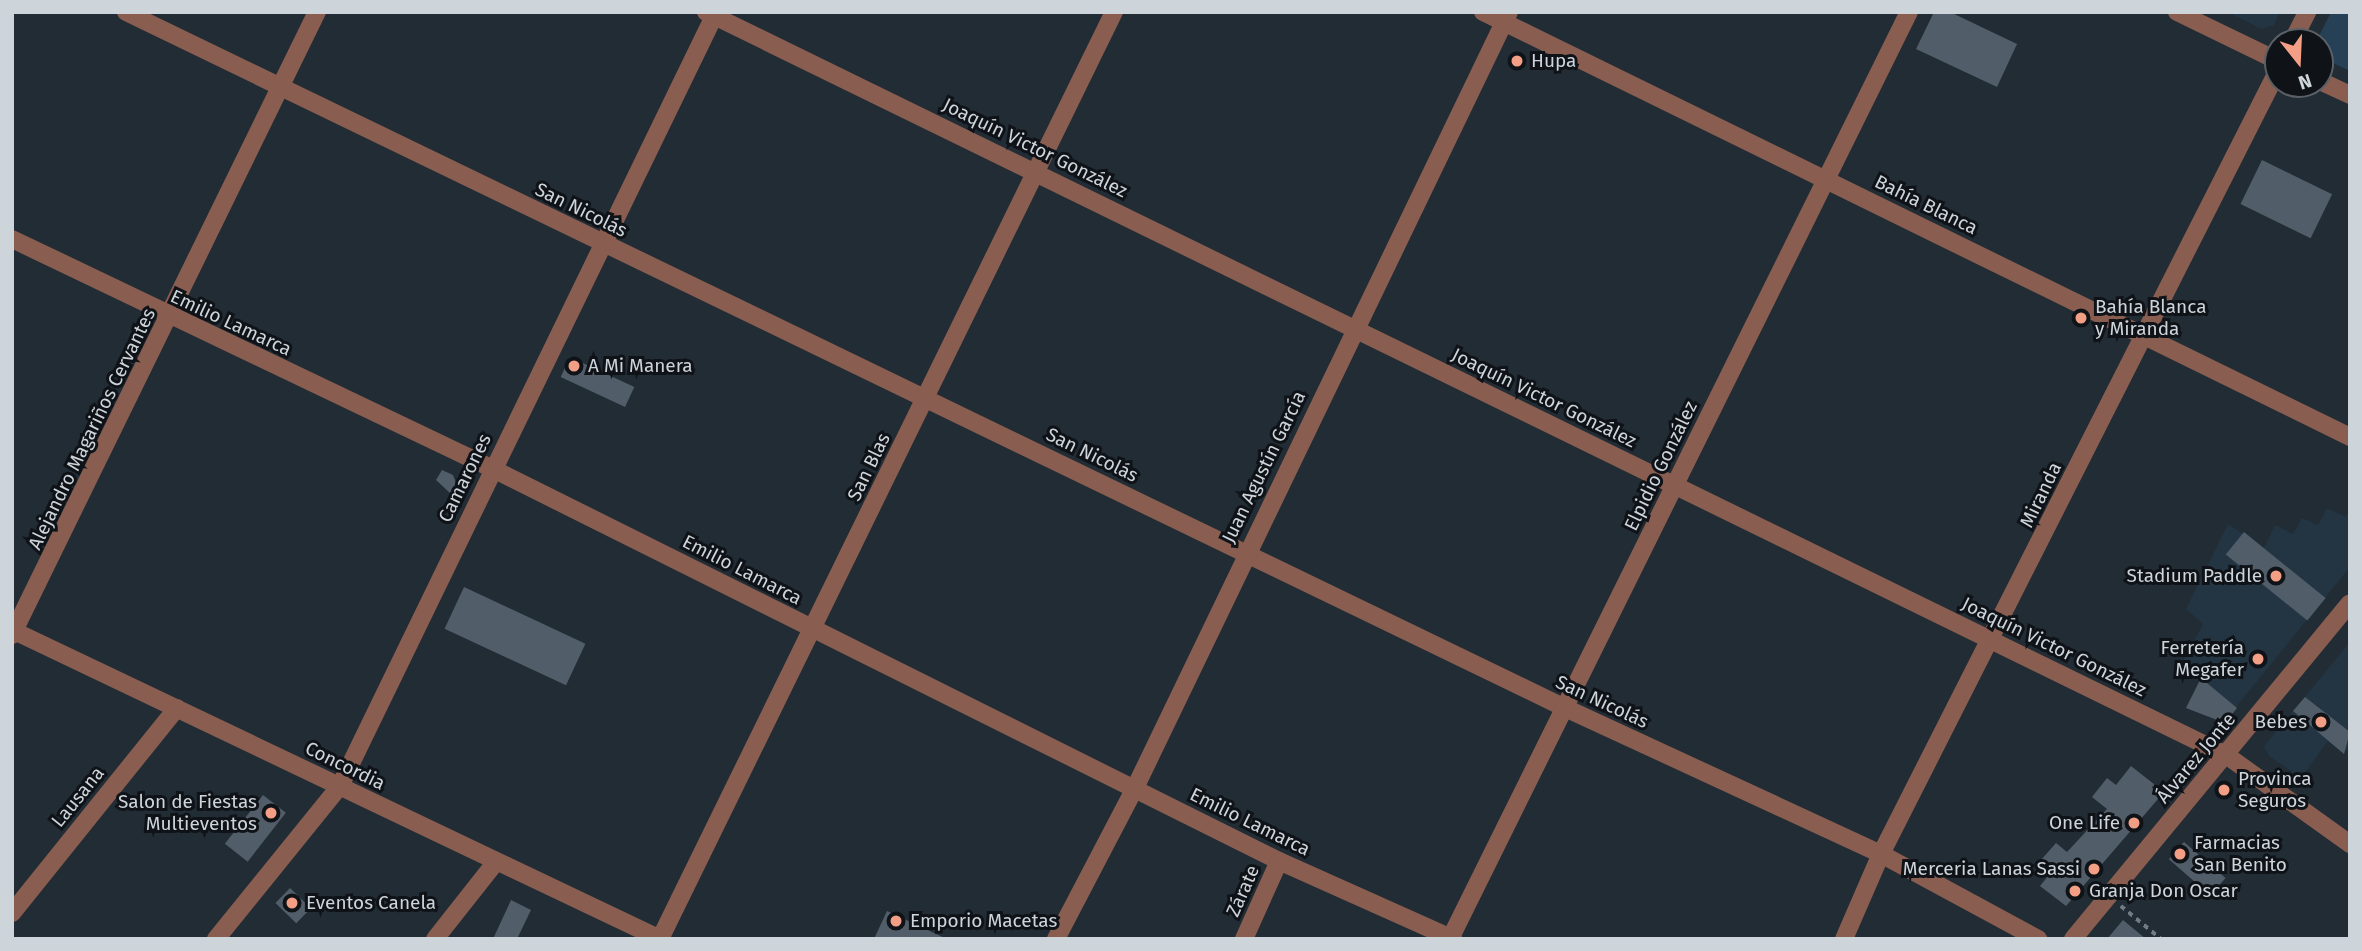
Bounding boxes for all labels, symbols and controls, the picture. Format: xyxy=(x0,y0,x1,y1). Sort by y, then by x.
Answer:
north arrow xyxy=(2264,28,2334,98)
place label: Hupa xyxy=(1531,50,1576,72)
marker: Hupa xyxy=(1509,53,1525,69)
text: N xyxy=(2295,69,2315,94)
street label: Joaquín Victor González xyxy=(939,93,1131,203)
street label: Bahía Blanca xyxy=(1871,170,1981,240)
street label: San Nicolás xyxy=(531,178,631,242)
street label: Emilio Lamarca xyxy=(167,285,295,361)
place label: Bahía Blanca y Miranda xyxy=(2095,296,2206,340)
street label: Alejandro Magariños Cervantes xyxy=(24,305,160,553)
marker: Bahía Blanca y Miranda xyxy=(2073,310,2089,326)
street label: Joaquín Victor González xyxy=(1448,343,1640,453)
place label: A Mi Manera xyxy=(588,355,693,377)
marker: A Mi Manera xyxy=(566,358,582,374)
street label: Juan Agustín García xyxy=(1217,387,1311,547)
street label: Elpidio González xyxy=(1620,397,1702,535)
street label: San Nicolás xyxy=(1042,423,1142,487)
street label: San Blas xyxy=(843,429,895,505)
street label: Camarones xyxy=(434,430,496,526)
street label: Miranda xyxy=(2015,459,2067,531)
street label: Emilio Lamarca xyxy=(679,530,805,610)
place label: Stadium Paddle xyxy=(2127,565,2262,587)
marker: Stadium Paddle xyxy=(2268,568,2284,584)
street label: Joaquín Victor González xyxy=(1958,592,2150,702)
place label: Ferretería Megafer xyxy=(2161,637,2244,681)
marker: Ferretería Megafer xyxy=(2250,651,2266,667)
street label: San Nicolás xyxy=(1552,671,1652,733)
street label: Álvarez Jonte xyxy=(2152,708,2240,808)
place label: Bebes xyxy=(2255,711,2307,733)
marker: Bebes xyxy=(2313,714,2329,730)
street label: Concordia xyxy=(301,737,389,795)
street label: Lausana xyxy=(47,762,109,832)
place label: Provinca Seguros xyxy=(2238,768,2312,812)
marker: Provinca Seguros xyxy=(2216,782,2232,798)
street label: Emilio Lamarca xyxy=(1186,783,1314,861)
place label: Salon de Fiestas Multieventos xyxy=(118,791,257,835)
marker: Salon de Fiestas Multieventos xyxy=(263,805,279,821)
place label: One Life xyxy=(2049,812,2120,834)
marker: One Life xyxy=(2126,815,2142,831)
place label: Farmacias San Benito xyxy=(2194,832,2287,876)
marker: Farmacias San Benito xyxy=(2172,846,2188,862)
place label: Merceria Lanas Sassi xyxy=(1903,858,2080,880)
marker: Merceria Lanas Sassi xyxy=(2086,861,2102,877)
street label: Zárate xyxy=(1222,862,1264,920)
place label: Granja Don Oscar xyxy=(2089,880,2238,902)
marker: Granja Don Oscar xyxy=(2067,883,2083,899)
place label: Eventos Canela xyxy=(306,892,436,914)
marker: Eventos Canela xyxy=(284,895,300,911)
place label: Emporio Macetas xyxy=(910,910,1057,932)
marker: Emporio Macetas xyxy=(888,913,904,929)

